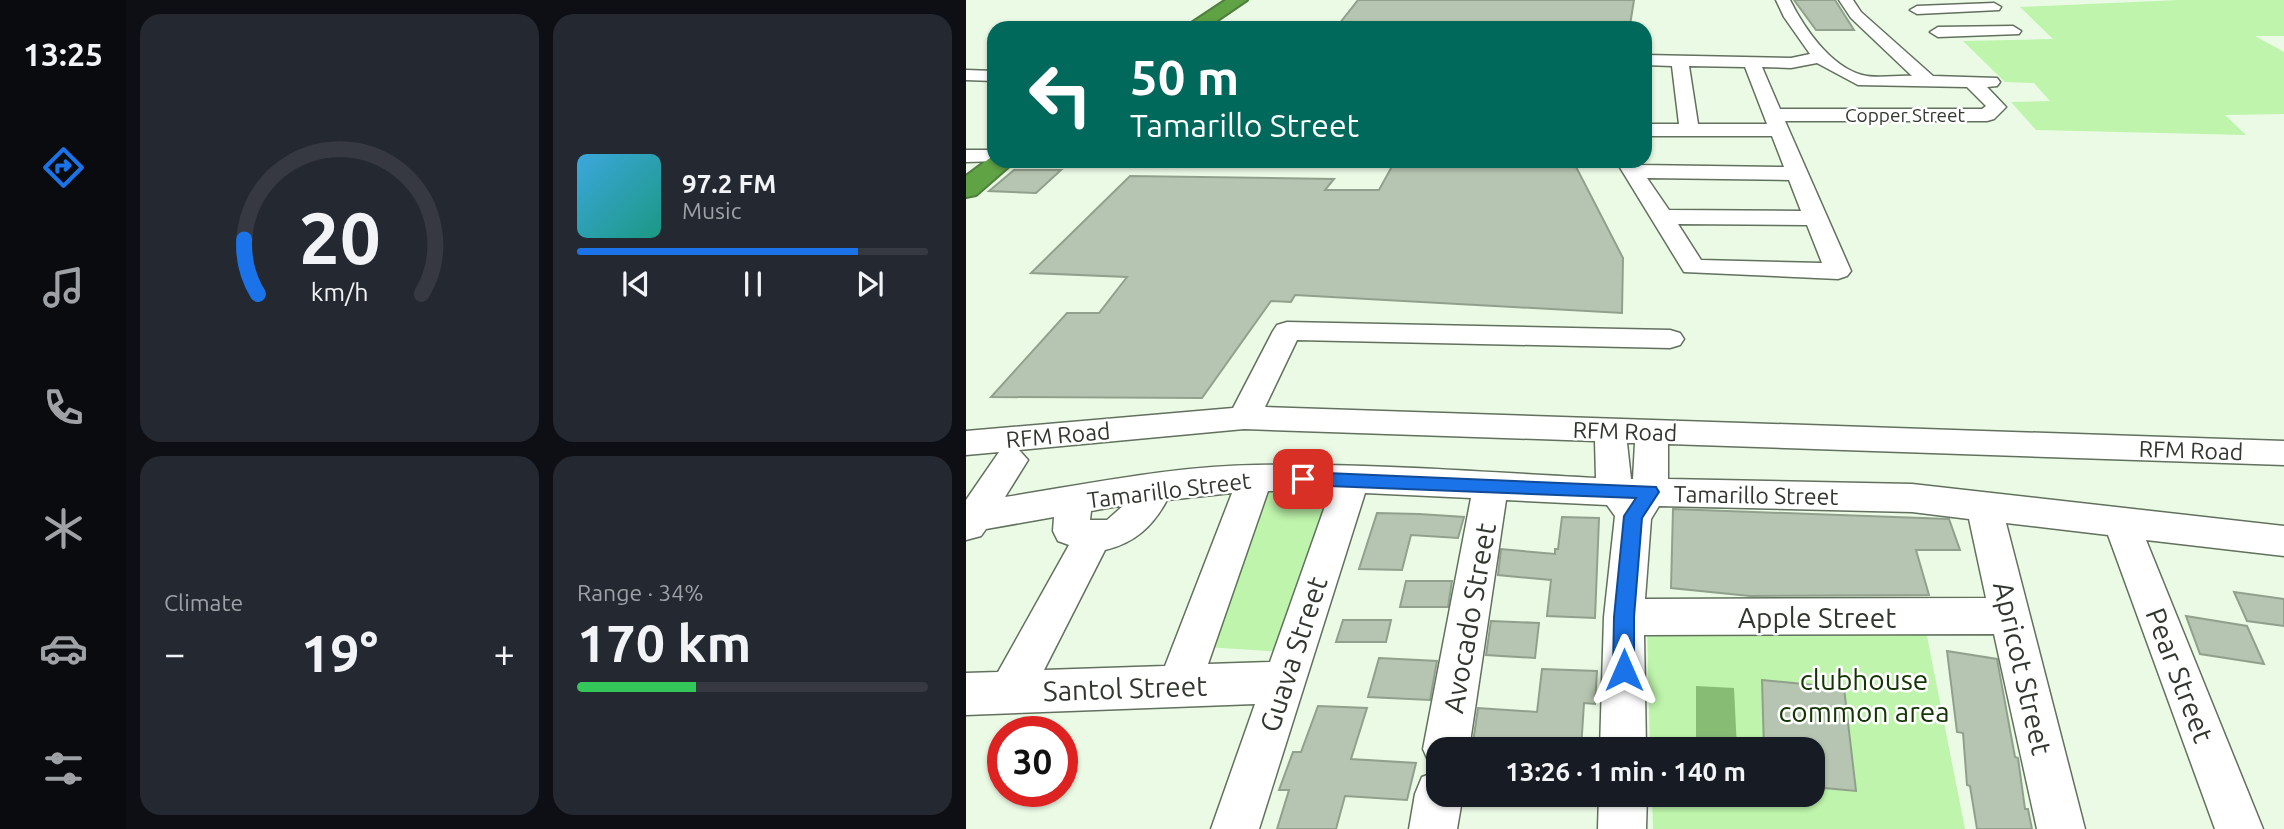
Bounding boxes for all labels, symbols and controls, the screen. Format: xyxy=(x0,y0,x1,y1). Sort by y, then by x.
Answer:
text: 13:25 xyxy=(23,36,103,72)
icon: left xyxy=(1015,49,1106,140)
text: 50 m xyxy=(1130,49,1239,104)
street label: Copper Street xyxy=(1845,104,1966,126)
text: Tamarillo Street xyxy=(1130,107,1359,143)
icon: directions xyxy=(39,143,88,192)
text: 97.2 FM xyxy=(682,169,776,198)
text: 20 xyxy=(298,197,381,279)
text: Music xyxy=(682,198,741,223)
icon: music xyxy=(39,263,88,312)
icon: previous xyxy=(617,265,655,303)
icon: pause xyxy=(734,265,772,303)
icon: next xyxy=(851,265,889,303)
text: km/h xyxy=(311,278,368,306)
icon: phone xyxy=(39,383,88,432)
street label: RFM Road xyxy=(1572,417,1678,445)
street label: RFM Road xyxy=(1005,418,1111,452)
street label: RFM Road xyxy=(2138,436,2244,464)
pin xyxy=(1273,449,1333,509)
icon: arrive xyxy=(1284,460,1322,498)
street label: Tamarillo Street xyxy=(1086,468,1252,512)
street label: Tamarillo Street xyxy=(1673,481,1839,509)
icon: climate xyxy=(39,504,88,553)
street label: Avocado Street xyxy=(1437,521,1501,715)
street label: Guava Street xyxy=(1253,572,1333,736)
street label: Apricot Street xyxy=(1988,578,2058,758)
text: Range · 34% xyxy=(577,580,704,605)
text: Climate xyxy=(164,590,243,615)
street label: Apple Street xyxy=(1738,602,1896,633)
street label: Pear Street xyxy=(2140,604,2220,746)
text: 170 km xyxy=(577,614,751,672)
icon: car xyxy=(39,624,88,673)
text: 19° xyxy=(301,624,378,682)
text: − xyxy=(164,632,185,674)
text: + xyxy=(494,632,515,674)
position arrow xyxy=(1587,633,1661,707)
park label: clubhouse common area xyxy=(1778,664,1950,727)
street label: Santol Street xyxy=(1042,670,1208,706)
speed limit sign: 30 xyxy=(987,716,1078,807)
icon: filters xyxy=(39,744,88,793)
text: 13:26 · 1 min · 140 m xyxy=(1505,757,1746,786)

